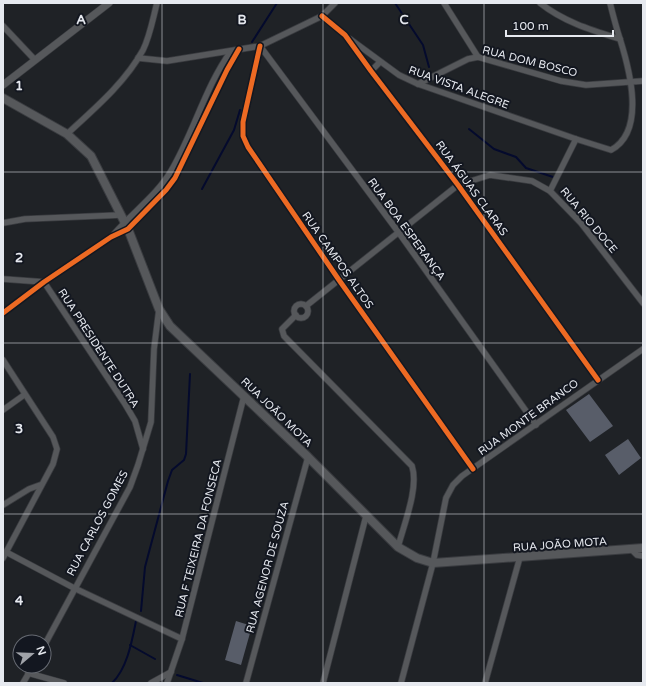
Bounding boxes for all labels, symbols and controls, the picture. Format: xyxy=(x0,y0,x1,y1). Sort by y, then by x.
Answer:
text: A xyxy=(76,12,86,28)
text: B xyxy=(237,12,247,28)
text: C xyxy=(399,12,409,28)
scale bar xyxy=(506,12,613,38)
text: 100 m xyxy=(512,19,549,33)
street label: RUA DOM BOSCO xyxy=(481,43,579,80)
street label: RUA VISTA ALEGRE xyxy=(407,63,511,112)
text: 1 xyxy=(15,78,23,94)
street label: RUA ÁGUAS CLARAS xyxy=(433,138,511,238)
street label: RUA BOA ESPERANÇA xyxy=(365,176,448,283)
street label: RUA RIO DOCE xyxy=(557,185,620,256)
street label: RUA CAMPOS ALTOS xyxy=(299,209,376,311)
text: 2 xyxy=(15,250,23,266)
street label: RUA PRESIDENTE DUTRA xyxy=(55,286,142,410)
street label: RUA JOÃO MOTA xyxy=(238,375,315,450)
street label: RUA MONTE BRANCO xyxy=(476,377,581,458)
text: 3 xyxy=(15,421,23,437)
street label: RUA F TEIXEIRA DA FONSECA xyxy=(172,458,224,619)
street label: RUA CARLOS GOMES xyxy=(64,468,131,578)
street label: RUA AGENOR DE SOUZA xyxy=(244,500,291,635)
street label: RUA JOÃO MOTA xyxy=(513,535,607,554)
text: 4 xyxy=(15,593,24,609)
north arrow xyxy=(12,634,52,674)
text: N xyxy=(33,645,49,657)

